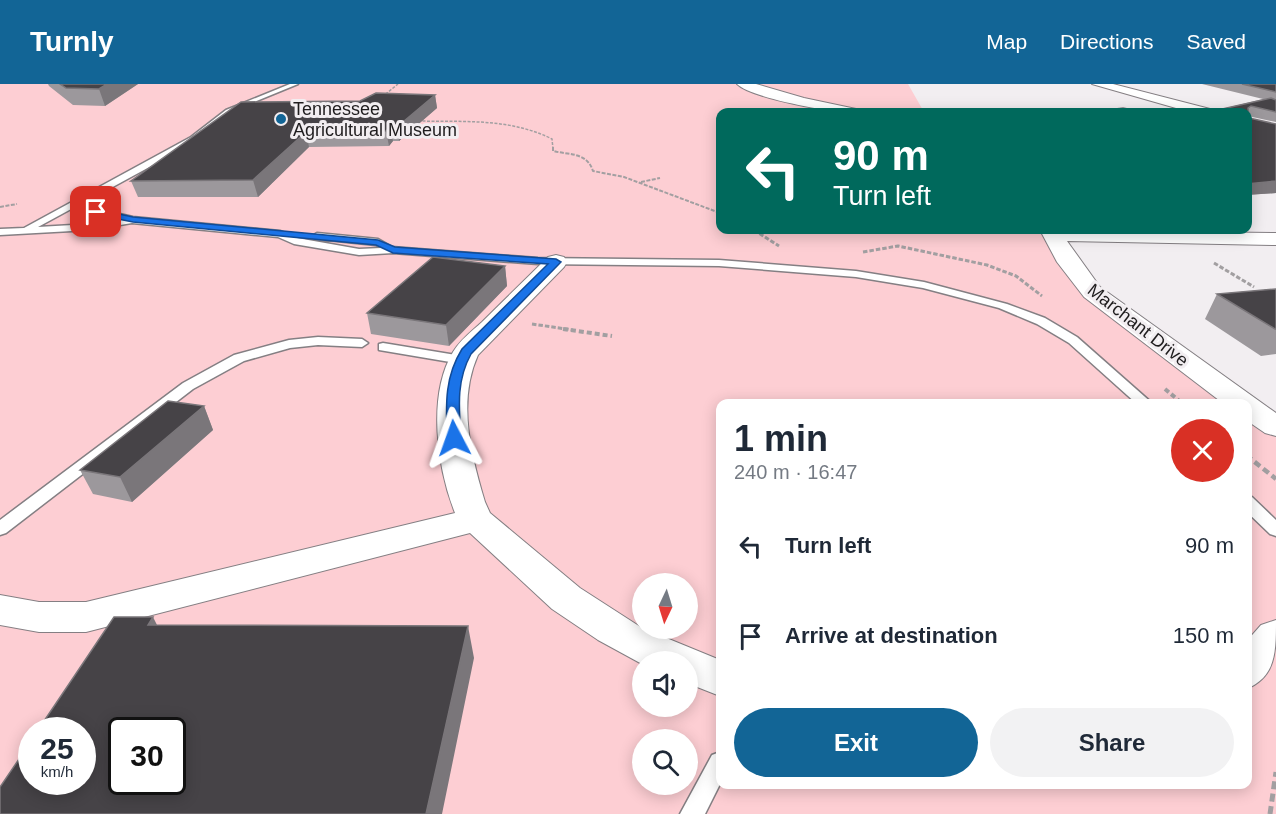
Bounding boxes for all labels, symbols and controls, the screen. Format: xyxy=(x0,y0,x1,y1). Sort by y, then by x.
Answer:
text: Turnly xyxy=(30,26,113,57)
text: Map xyxy=(986,30,1027,53)
text: Directions xyxy=(1060,30,1153,53)
text: Saved xyxy=(1186,30,1246,53)
place label: Tennessee Agricultural Museum xyxy=(293,99,457,140)
marker: Tennessee Agricultural Museum xyxy=(274,112,288,126)
icon: left xyxy=(734,132,812,210)
text: 90 m xyxy=(833,132,929,179)
text: Turn left xyxy=(833,181,931,211)
pin xyxy=(70,186,121,237)
icon: arrive xyxy=(79,195,112,228)
street label: Marchant Drive xyxy=(1084,280,1192,370)
position arrow xyxy=(422,406,486,470)
text: 1 min xyxy=(734,418,828,459)
button: close xyxy=(1171,419,1234,482)
text: 240 m · 16:47 xyxy=(734,461,857,483)
icon: left xyxy=(734,530,767,563)
text: Turn left xyxy=(785,533,871,558)
text: 90 m xyxy=(1185,533,1234,558)
north arrow xyxy=(632,573,698,639)
map controls xyxy=(632,573,698,795)
icon: arrive xyxy=(734,620,767,653)
text: Arrive at destination xyxy=(785,623,998,648)
text: 150 m xyxy=(1173,623,1234,648)
button: sound xyxy=(632,651,698,717)
button: Exit xyxy=(734,708,978,777)
button: Share xyxy=(990,708,1234,777)
speed limit sign: 30 xyxy=(108,717,186,795)
button: search xyxy=(632,729,698,795)
text: 25 xyxy=(40,732,74,765)
text: km/h xyxy=(41,763,73,780)

